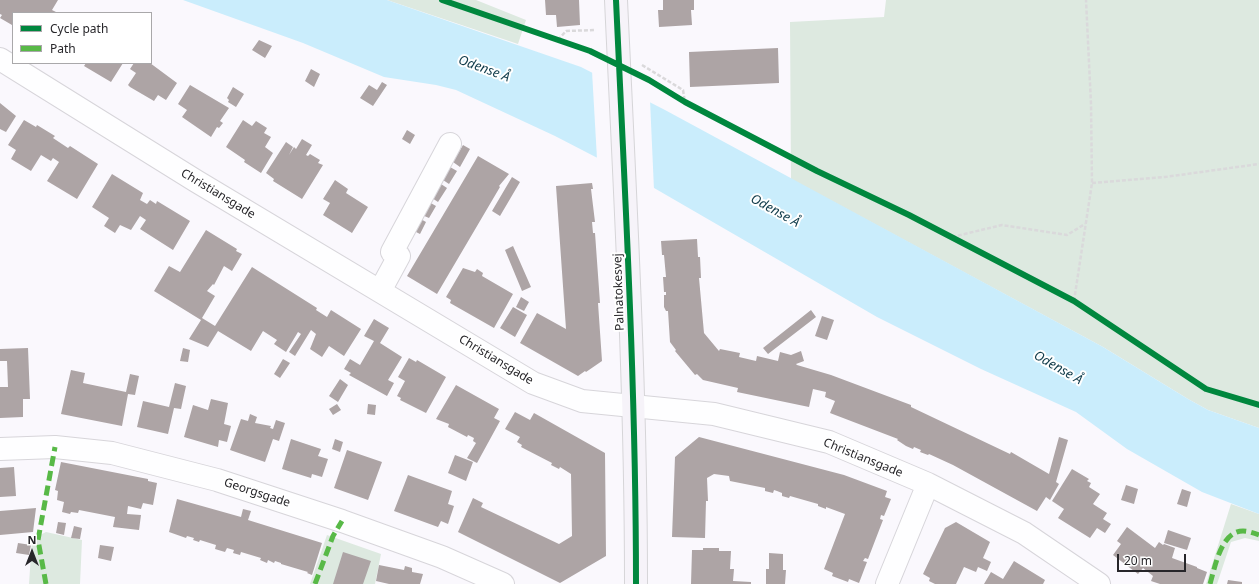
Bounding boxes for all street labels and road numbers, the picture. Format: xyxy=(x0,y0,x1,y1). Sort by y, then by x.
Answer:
street label: Christiansgade xyxy=(178,166,258,222)
street label: Palnatokesvej xyxy=(610,253,628,331)
street label: Christiansgade xyxy=(456,332,536,388)
street label: Christiansgade xyxy=(821,436,905,480)
street label: Georgsgade xyxy=(222,475,292,511)

